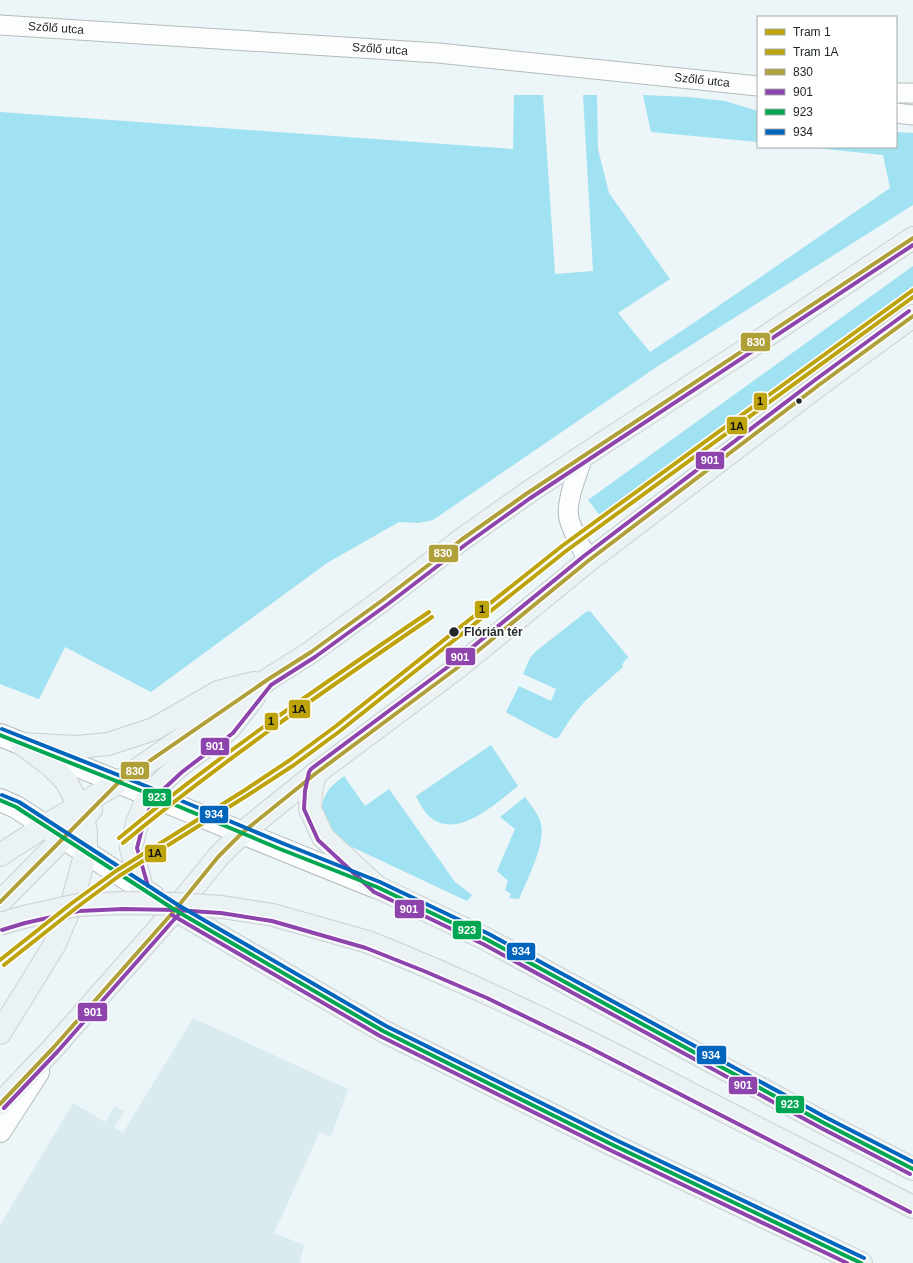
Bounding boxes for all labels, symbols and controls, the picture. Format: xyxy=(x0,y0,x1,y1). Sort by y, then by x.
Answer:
legend xyxy=(757,16,897,148)
street label: Szőlő utca xyxy=(28,19,85,37)
text: Tram 1 xyxy=(793,25,831,39)
street label: Szőlő utca xyxy=(352,40,409,58)
text: Tram 1A xyxy=(793,45,839,59)
text: 830 xyxy=(793,65,813,79)
street label: Szőlő utca xyxy=(673,70,731,90)
text: 901 xyxy=(793,85,813,99)
text: 923 xyxy=(793,105,813,119)
text: 934 xyxy=(793,125,813,139)
line badge: 830 xyxy=(740,332,771,352)
text: 830 xyxy=(747,336,765,348)
line badge: 1 xyxy=(753,392,768,411)
text: 1 xyxy=(757,395,763,407)
unlabelled marker xyxy=(794,396,804,406)
line badge: 1A xyxy=(726,416,748,435)
text: 1A xyxy=(730,420,744,432)
line badge: 901 xyxy=(695,451,725,470)
text: 901 xyxy=(701,454,719,466)
line badge: 830 xyxy=(428,544,459,563)
text: 830 xyxy=(434,547,452,559)
line badge: 1 xyxy=(474,600,490,619)
text: 1 xyxy=(479,603,485,615)
marker: Flórián tér xyxy=(447,625,461,639)
place label: Flórián tér xyxy=(464,625,523,639)
line badge: 901 xyxy=(445,647,476,666)
text: 901 xyxy=(451,651,469,663)
line badge: 1A xyxy=(288,699,311,719)
text: 1A xyxy=(292,703,306,715)
line badge: 1 xyxy=(264,712,279,731)
text: 1 xyxy=(268,715,274,727)
line badge: 901 xyxy=(200,737,230,756)
text: 901 xyxy=(206,740,224,752)
line badge: 830 xyxy=(120,761,150,780)
text: 830 xyxy=(126,765,144,777)
line badge: 923 xyxy=(142,788,172,807)
text: 923 xyxy=(148,791,166,803)
line badge: 934 xyxy=(199,805,229,824)
text: 934 xyxy=(205,808,224,820)
line badge: 1A xyxy=(144,844,167,863)
text: 1A xyxy=(148,847,162,859)
line badge: 901 xyxy=(394,899,425,919)
text: 901 xyxy=(400,903,418,915)
line badge: 923 xyxy=(452,920,482,940)
text: 923 xyxy=(458,924,476,936)
line badge: 934 xyxy=(506,942,536,961)
text: 934 xyxy=(512,945,531,957)
line badge: 901 xyxy=(77,1002,108,1022)
text: 901 xyxy=(84,1006,102,1018)
line badge: 934 xyxy=(696,1045,727,1065)
text: 934 xyxy=(702,1049,721,1061)
line badge: 901 xyxy=(728,1076,758,1095)
text: 901 xyxy=(734,1079,752,1091)
line badge: 923 xyxy=(775,1095,805,1114)
text: 923 xyxy=(781,1098,799,1110)

